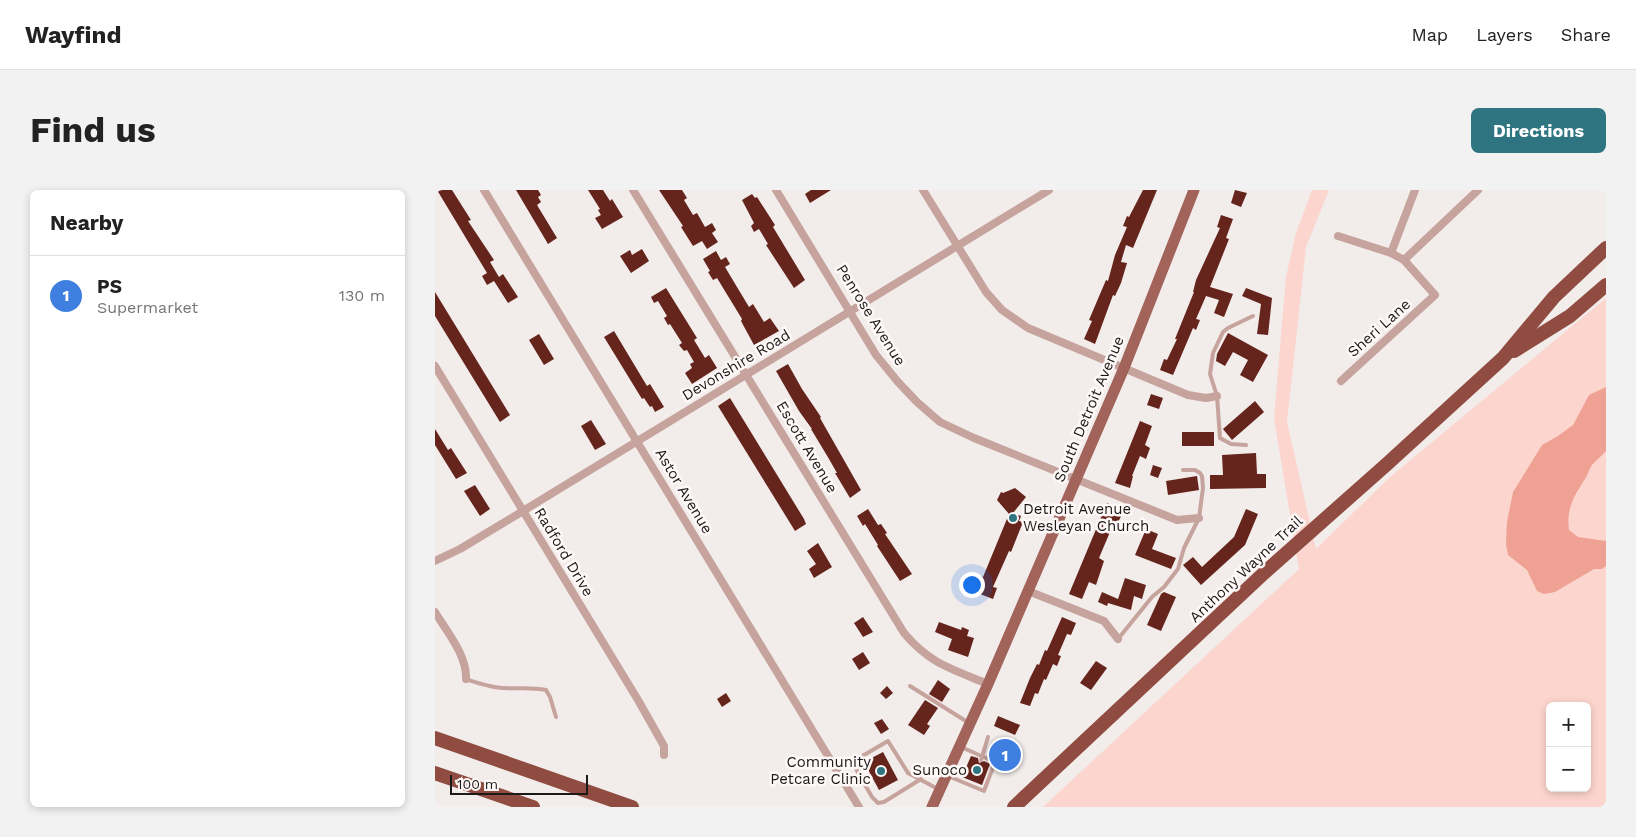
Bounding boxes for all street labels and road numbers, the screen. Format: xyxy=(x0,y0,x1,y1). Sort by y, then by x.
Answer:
street label: Penrose Avenue xyxy=(833,261,909,369)
street label: Sheri Lane xyxy=(1344,295,1414,361)
street label: Devonshire Road xyxy=(679,326,793,404)
street label: South Detroit Avenue xyxy=(1050,333,1128,485)
street label: Escott Avenue xyxy=(773,398,841,496)
street label: Astor Avenue xyxy=(651,445,717,537)
street label: Radford Drive xyxy=(530,504,598,600)
street label: Anthony Wayne Trail xyxy=(1186,512,1307,626)

